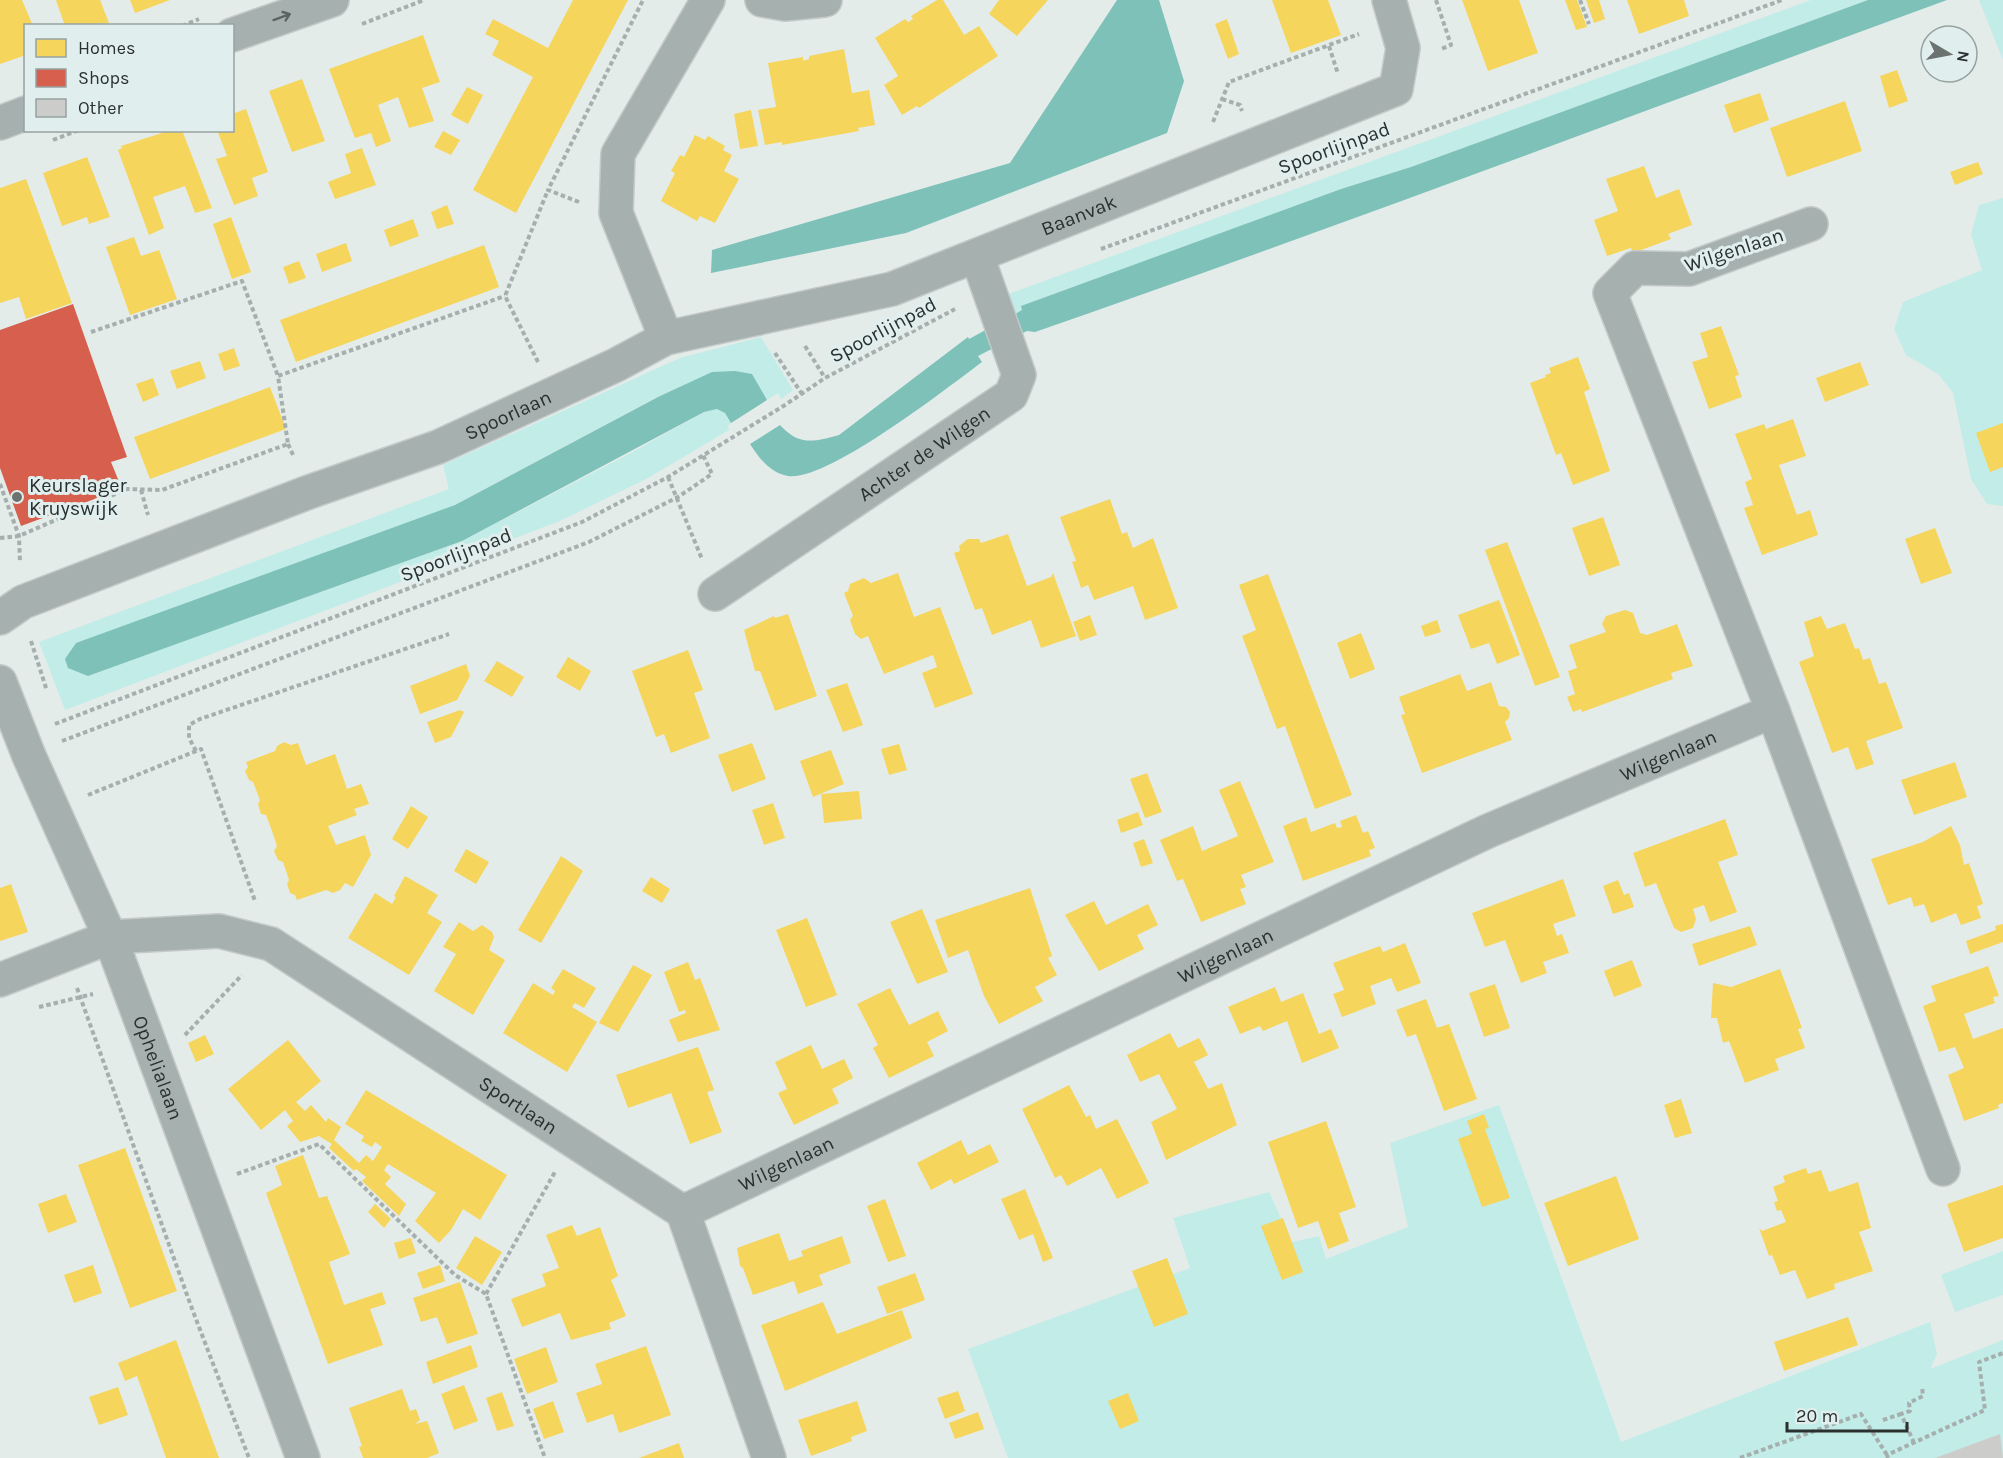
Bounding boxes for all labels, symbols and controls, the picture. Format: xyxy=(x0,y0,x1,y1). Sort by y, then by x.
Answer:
one-way arrow xyxy=(272,10,291,21)
legend xyxy=(24,24,234,132)
north arrow xyxy=(1919,24,1979,84)
text: Homes xyxy=(78,37,135,59)
text: N xyxy=(1953,49,1974,64)
text: Shops xyxy=(78,67,130,89)
text: Other xyxy=(78,97,123,119)
street label: Spoorlijnpad xyxy=(1275,117,1393,179)
street label: Baanvak xyxy=(1038,190,1120,240)
street label: Wilgenlaan xyxy=(1682,223,1786,277)
street label: Spoorlijnpad xyxy=(826,292,940,368)
street label: Spoorlaan xyxy=(461,385,555,445)
street label: Achter de Wilgen xyxy=(854,401,994,506)
place label: Keurslager Kruyswijk xyxy=(29,474,127,520)
marker: Keurslager Kruyswijk xyxy=(10,490,24,504)
street label: Spoorlijnpad xyxy=(397,523,515,587)
street label: Wilgenlaan xyxy=(1616,725,1720,786)
street label: Wilgenlaan xyxy=(1174,923,1277,988)
street label: Ophelialaan xyxy=(129,1012,188,1123)
street label: Sportlaan xyxy=(475,1071,562,1139)
street label: Wilgenlaan xyxy=(735,1131,837,1196)
scale bar xyxy=(1787,1395,1907,1433)
text: 20 m xyxy=(1796,1405,1838,1427)

